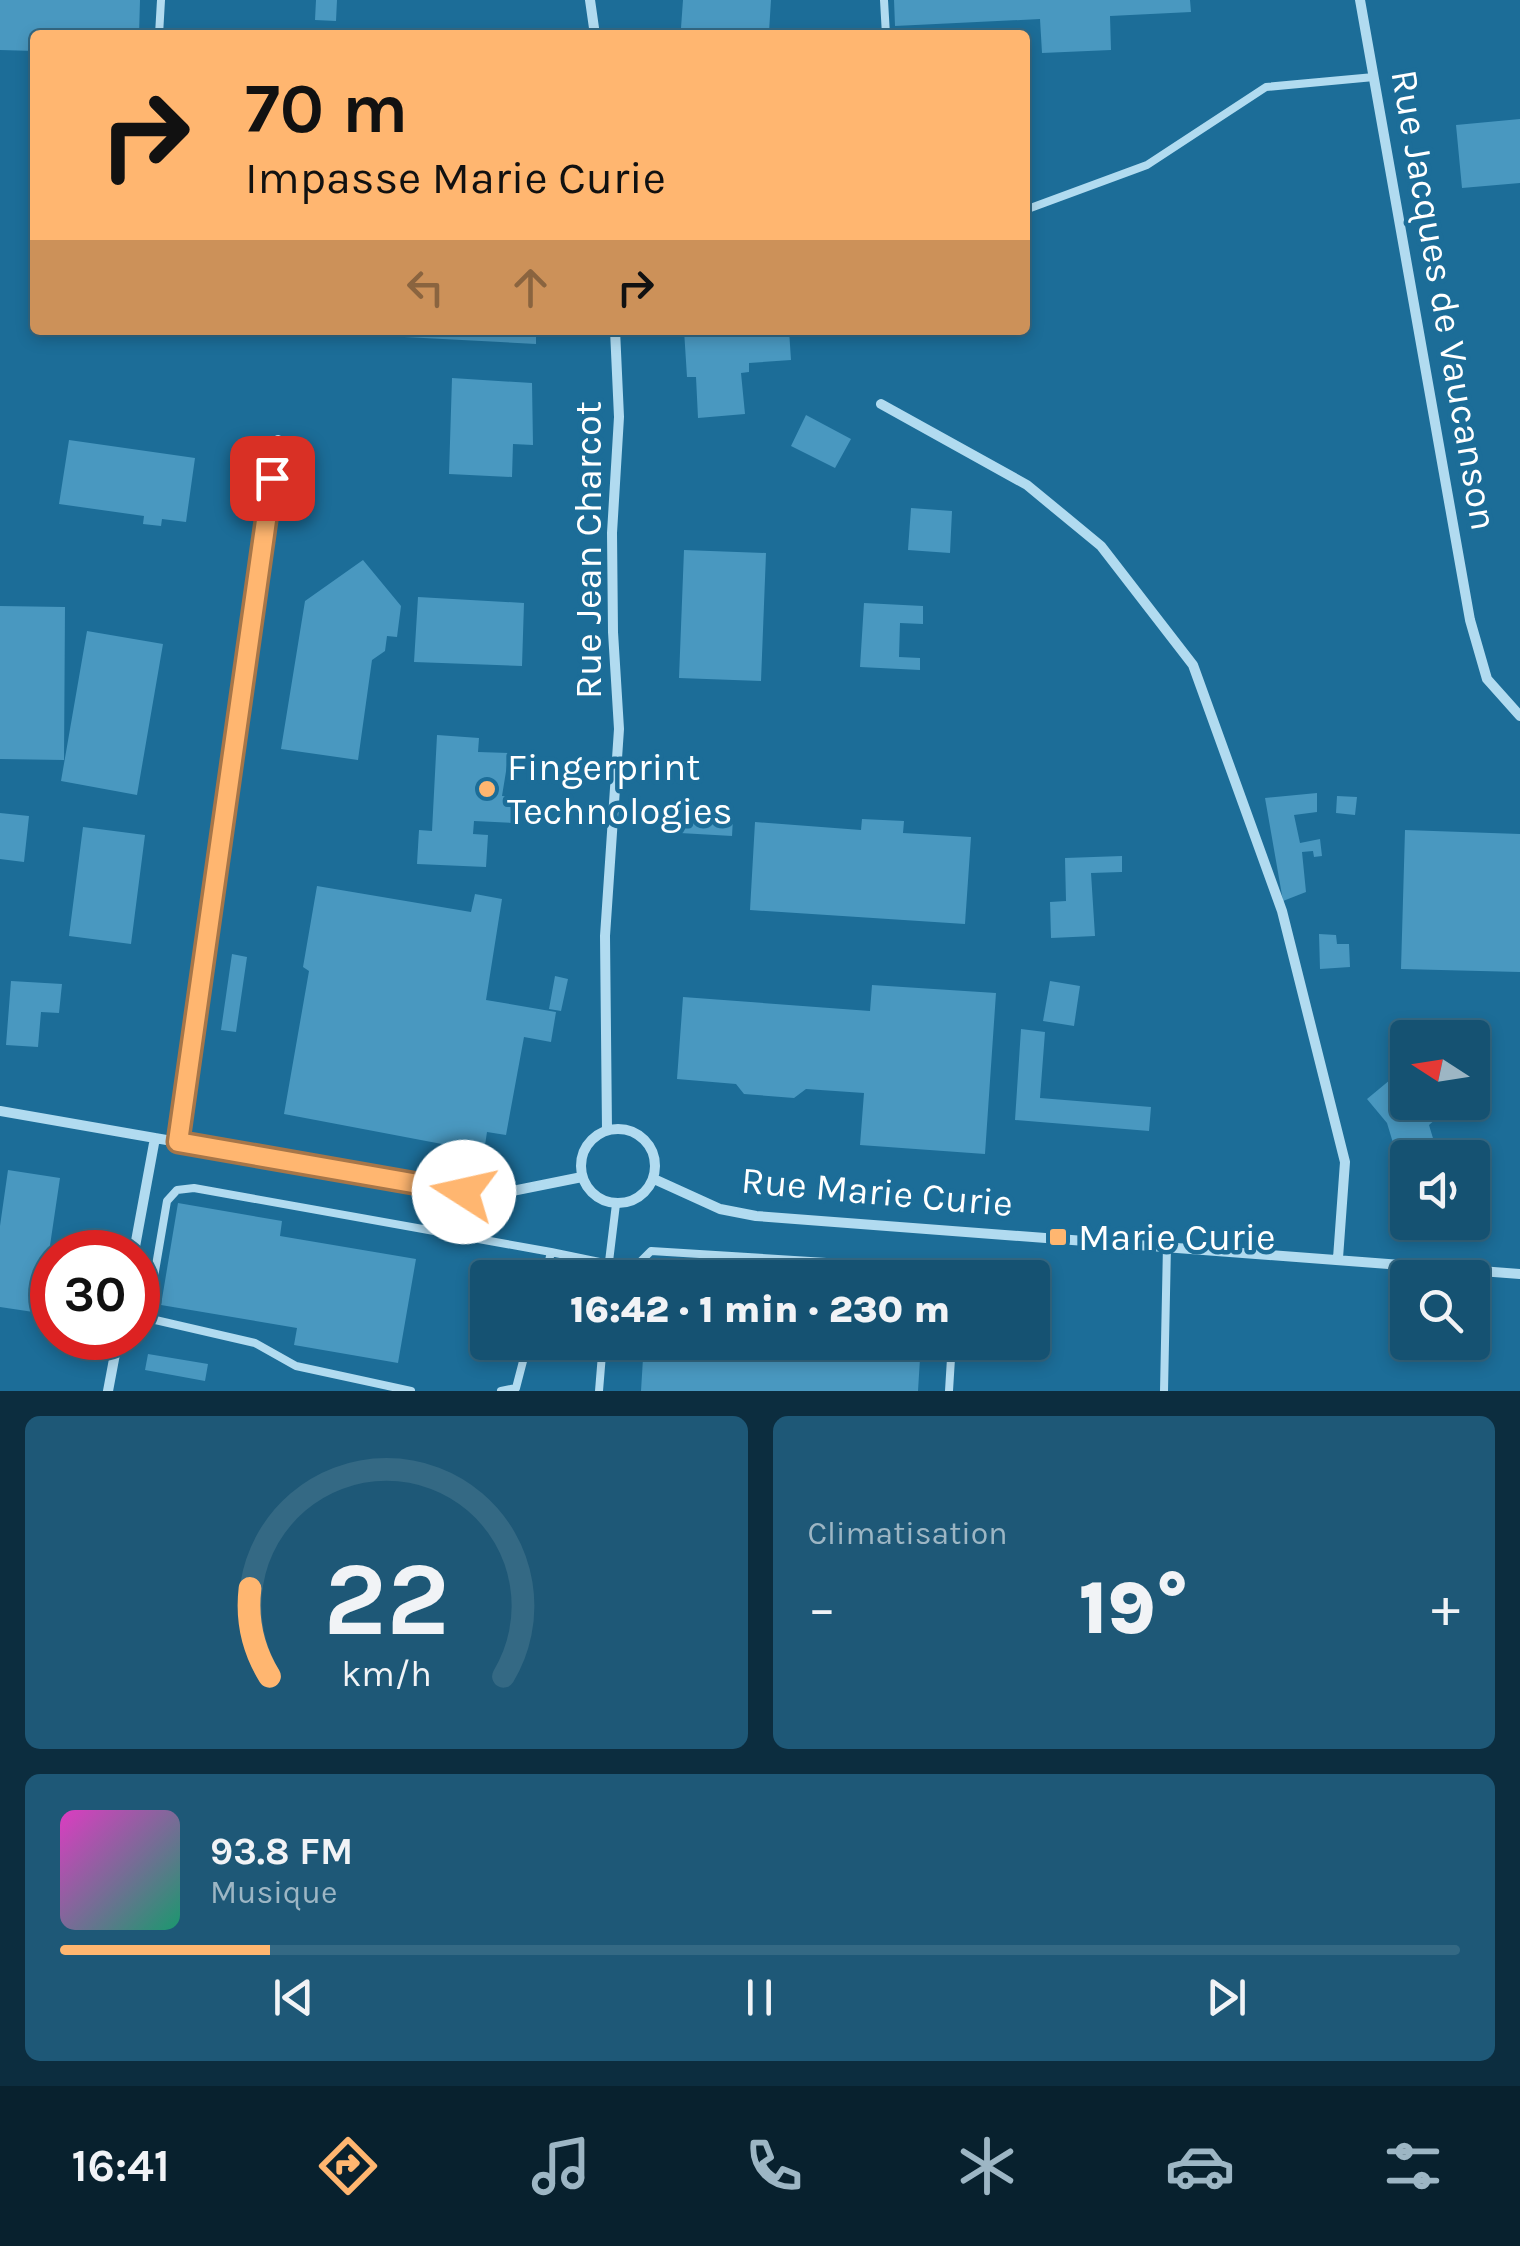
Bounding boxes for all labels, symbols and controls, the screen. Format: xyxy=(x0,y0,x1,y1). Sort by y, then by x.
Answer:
street label: Rue Jacques de Vaucanson xyxy=(1381,66,1507,534)
text: 70 m xyxy=(245,68,408,150)
icon: right xyxy=(80,70,210,200)
text: Impasse Marie Curie xyxy=(245,152,666,204)
icon: left xyxy=(398,260,453,315)
icon: ahead xyxy=(503,260,558,315)
icon: right xyxy=(608,260,663,315)
street label: Rue Jean Charcot xyxy=(566,401,611,699)
pin xyxy=(230,436,315,521)
icon: arrive xyxy=(245,451,300,506)
place label: Fingerprint Technologies xyxy=(507,745,733,834)
marker: Fingerprint Technologies xyxy=(476,778,498,800)
north arrow xyxy=(1390,1020,1490,1120)
map controls xyxy=(1390,1020,1490,1360)
position arrow xyxy=(412,1140,516,1244)
button: sound xyxy=(1390,1140,1490,1240)
street label: Rue Marie Curie xyxy=(739,1158,1015,1226)
place label: Marie Curie xyxy=(1078,1215,1276,1260)
marker: Marie Curie xyxy=(1047,1226,1069,1248)
speed limit sign: 30 xyxy=(30,1230,160,1360)
button: search xyxy=(1390,1260,1490,1360)
text: 16:42 · 1 min · 230 m xyxy=(570,1287,950,1332)
text: Climatisation xyxy=(808,1515,1008,1552)
text: 22 xyxy=(323,1539,449,1660)
text: 19° xyxy=(1079,1564,1189,1652)
text: − xyxy=(808,1576,836,1640)
text: + xyxy=(1431,1576,1460,1640)
text: km/h xyxy=(341,1653,432,1695)
text: 93.8 FM xyxy=(210,1829,353,1874)
text: Musique xyxy=(210,1874,337,1911)
icon: previous xyxy=(266,1970,321,2025)
icon: pause xyxy=(732,1970,787,2025)
icon: next xyxy=(1199,1970,1254,2025)
icon: directions xyxy=(313,2131,383,2201)
icon: music xyxy=(526,2131,596,2201)
icon: phone xyxy=(739,2131,809,2201)
icon: climate xyxy=(952,2131,1022,2201)
icon: car xyxy=(1165,2131,1235,2201)
icon: filters xyxy=(1378,2131,1448,2201)
text: 16:41 xyxy=(72,2140,170,2192)

